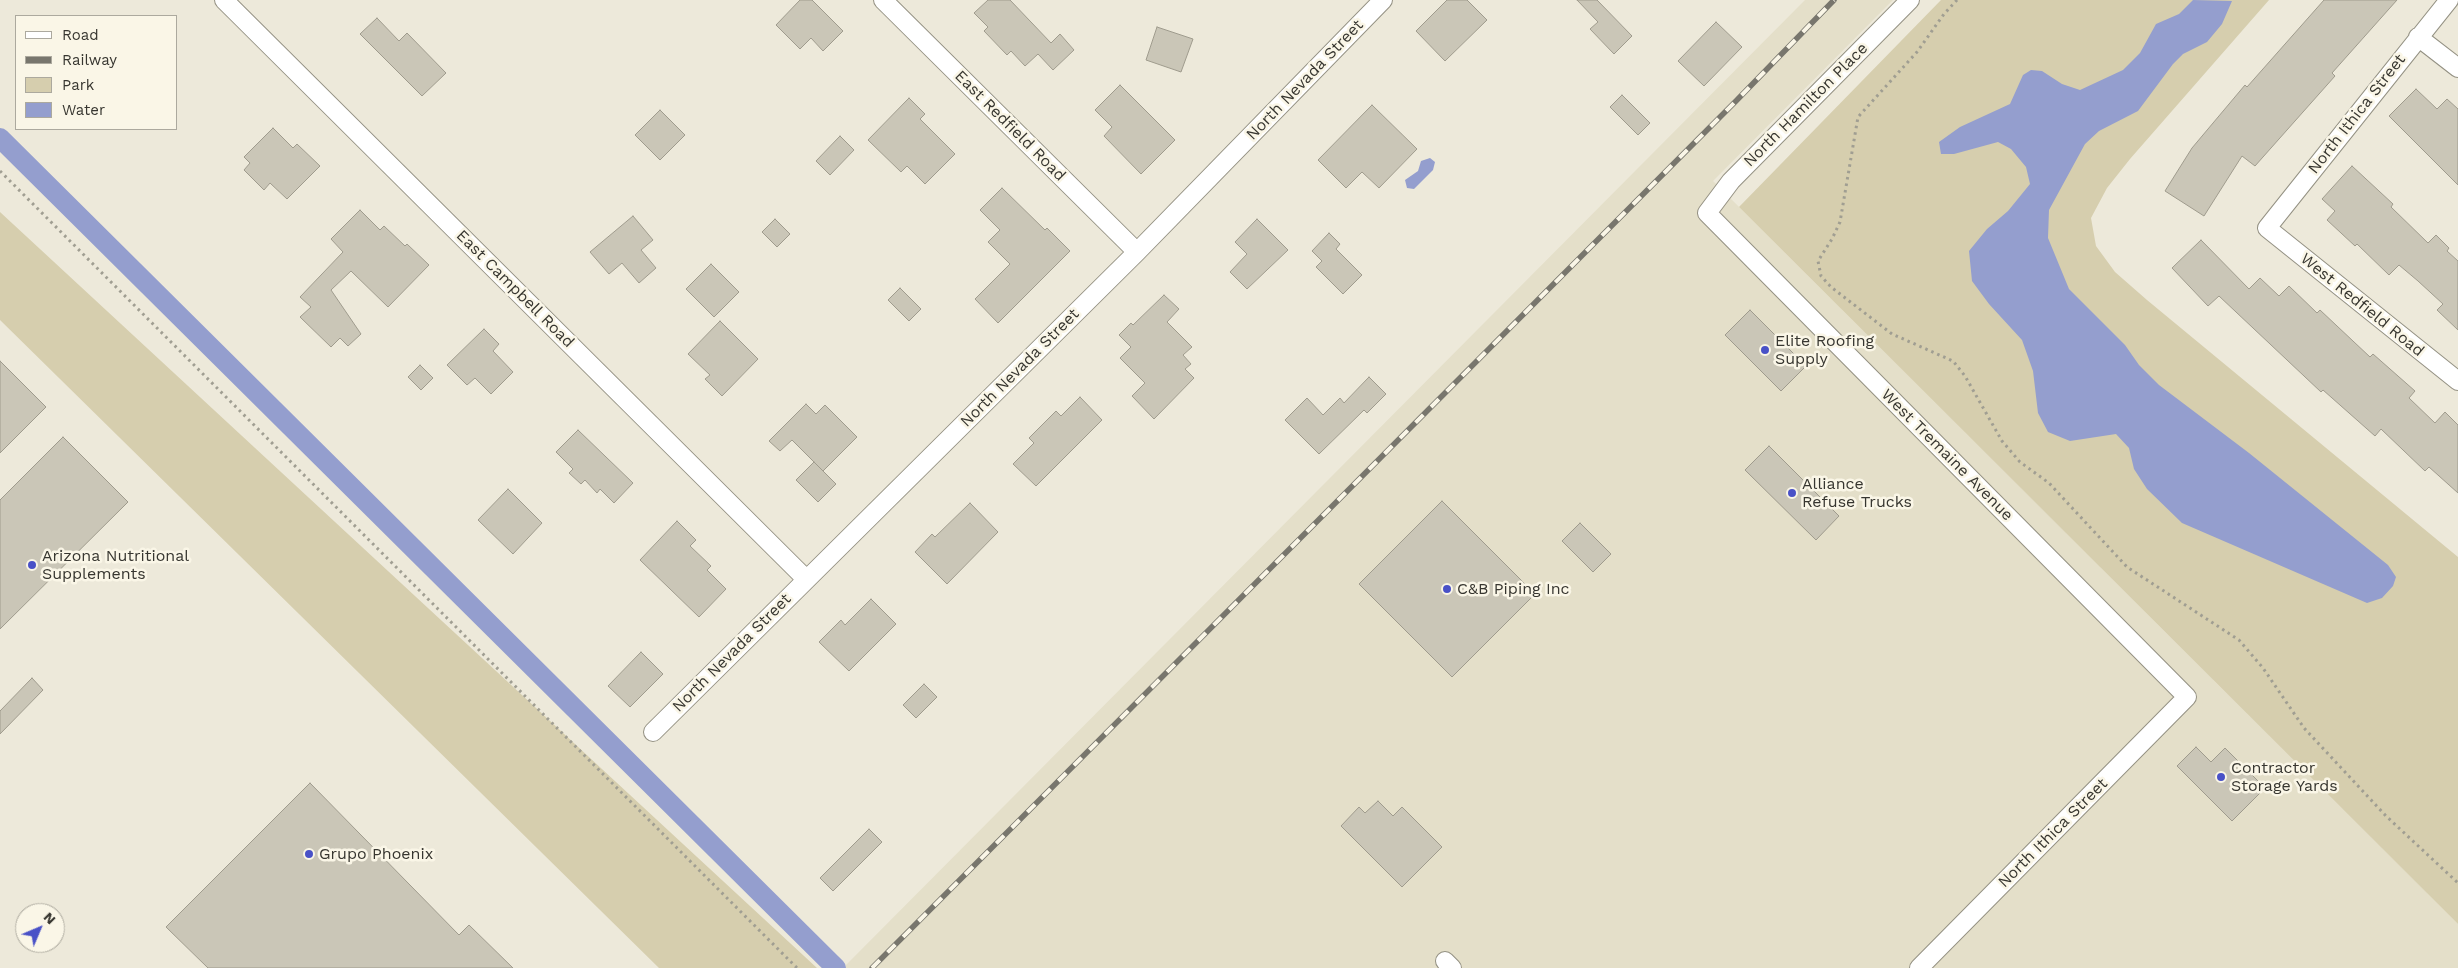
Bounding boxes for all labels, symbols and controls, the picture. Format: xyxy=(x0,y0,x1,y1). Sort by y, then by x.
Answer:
legend xyxy=(15,15,178,130)
street label: North Nevada Street xyxy=(1243,16,1367,144)
text: Road xyxy=(62,26,99,44)
street label: North Hamilton Place xyxy=(1740,39,1872,171)
street label: North Ithica Street xyxy=(2304,50,2410,178)
text: Railway xyxy=(62,51,117,69)
street label: East Redfield Road xyxy=(951,67,1069,185)
text: Park xyxy=(62,76,94,94)
text: Water xyxy=(62,101,105,119)
street label: East Campbell Road xyxy=(452,226,578,352)
street label: West Redfield Road xyxy=(2296,249,2428,361)
street label: North Nevada Street xyxy=(957,305,1083,431)
place label: Elite Roofing Supply xyxy=(1775,331,1874,369)
marker: Elite Roofing Supply xyxy=(1759,344,1771,356)
street label: West Tremaine Avenue xyxy=(1877,385,2017,525)
place label: Alliance Refuse Trucks xyxy=(1802,474,1912,512)
marker: Alliance Refuse Trucks xyxy=(1786,487,1798,499)
place label: Arizona Nutritional Supplements xyxy=(42,546,189,584)
marker: Arizona Nutritional Supplements xyxy=(26,559,38,571)
place label: C&B Piping Inc xyxy=(1457,579,1570,599)
marker: C&B Piping Inc xyxy=(1441,583,1453,595)
street label: North Nevada Street xyxy=(669,590,795,716)
place label: Contractor Storage Yards xyxy=(2231,758,2338,796)
marker: Contractor Storage Yards xyxy=(2215,771,2227,783)
street label: North Ithica Street xyxy=(1994,774,2112,892)
place label: Grupo Phoenix xyxy=(319,844,433,864)
marker: Grupo Phoenix xyxy=(303,848,315,860)
north arrow xyxy=(15,903,65,953)
text: N xyxy=(41,909,59,927)

